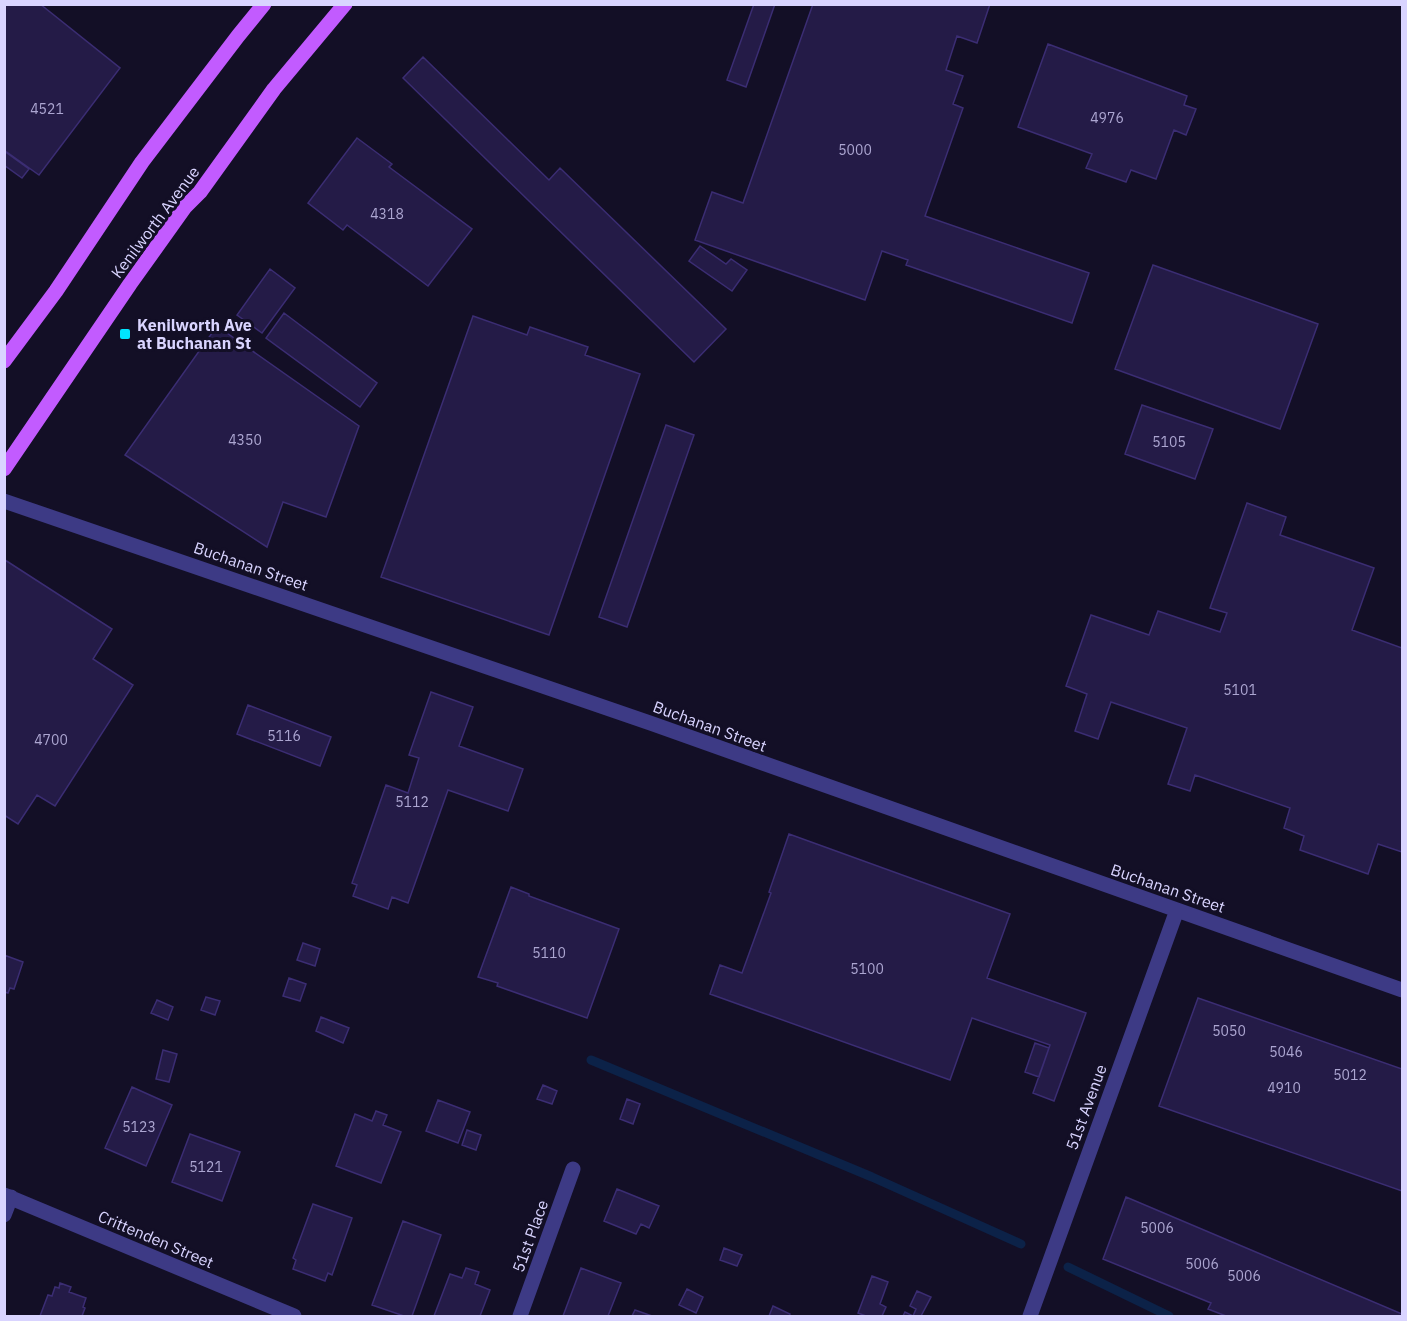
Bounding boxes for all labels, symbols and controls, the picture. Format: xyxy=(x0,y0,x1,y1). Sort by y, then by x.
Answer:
house number: 4521 xyxy=(30,100,64,118)
house number: 4976 xyxy=(1090,109,1124,127)
house number: 5000 xyxy=(838,141,872,159)
street label: Kenilworth Avenue xyxy=(106,162,204,282)
house number: 4318 xyxy=(370,205,404,223)
place label: Kenilworth Ave at Buchanan St xyxy=(137,315,252,353)
marker: Kenilworth Ave at Buchanan St xyxy=(118,327,132,341)
house number: 4350 xyxy=(228,431,262,449)
house number: 5105 xyxy=(1152,433,1186,451)
street label: Buchanan Street xyxy=(191,537,311,595)
house number: 5101 xyxy=(1223,681,1257,699)
street label: Buchanan Street xyxy=(650,696,770,756)
house number: 5116 xyxy=(267,727,301,745)
house number: 4700 xyxy=(34,731,68,749)
house number: 5112 xyxy=(395,793,429,811)
street label: Buchanan Street xyxy=(1108,859,1228,917)
house number: 5110 xyxy=(532,944,566,962)
house number: 5100 xyxy=(850,960,884,978)
house number: 5050 xyxy=(1212,1022,1246,1040)
house number: 5046 xyxy=(1269,1043,1303,1061)
street label: 51st Avenue xyxy=(1061,1061,1111,1153)
house number: 5012 xyxy=(1333,1066,1367,1084)
house number: 4910 xyxy=(1267,1079,1301,1097)
house number: 5123 xyxy=(122,1118,156,1136)
house number: 5121 xyxy=(189,1158,223,1176)
street label: 51st Place xyxy=(508,1197,552,1275)
street label: Crittenden Street xyxy=(95,1206,217,1272)
house number: 5006 xyxy=(1140,1219,1174,1237)
house number: 5006 xyxy=(1185,1255,1219,1273)
house number: 5006 xyxy=(1227,1267,1261,1285)

